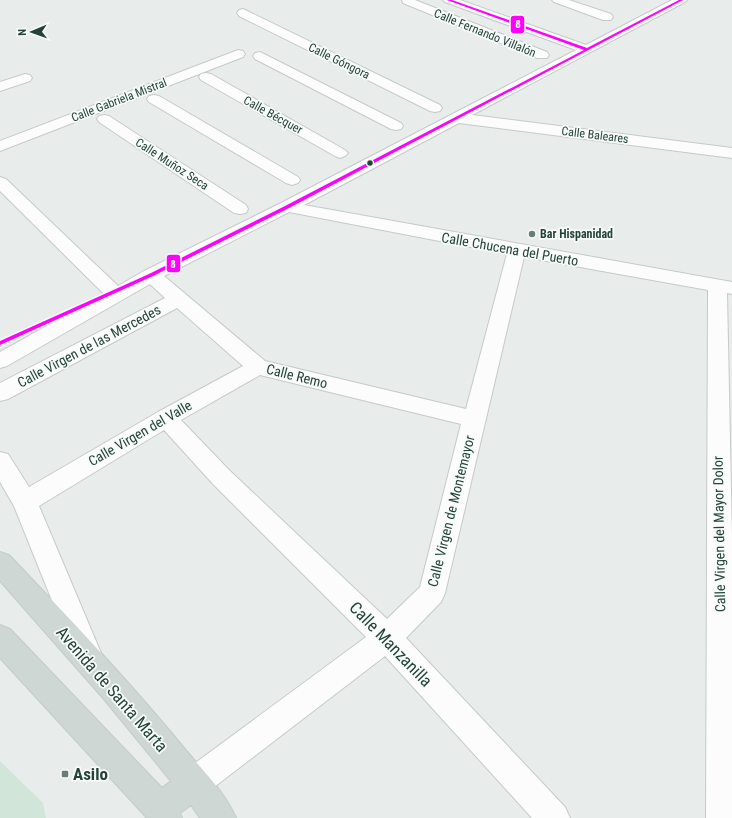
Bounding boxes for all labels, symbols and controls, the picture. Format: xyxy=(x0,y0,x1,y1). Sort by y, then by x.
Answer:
street label: Calle Fernando Villalón xyxy=(432,6,538,60)
north arrow xyxy=(12,12,52,52)
line badge: 8 xyxy=(510,15,525,34)
text: 8 xyxy=(515,18,521,31)
text: N xyxy=(16,28,29,36)
street label: Calle Góngora xyxy=(306,40,372,82)
street label: Calle Gabriela Mistral xyxy=(69,75,169,125)
street label: Calle Bécquer xyxy=(241,93,305,137)
street label: Calle Baleares xyxy=(561,124,629,146)
street label: Calle Muñoz Seca xyxy=(133,135,211,193)
unlabelled marker xyxy=(365,158,375,168)
place label: Bar Hispanidad xyxy=(540,227,613,241)
street label: Calle Chucena del Puerto xyxy=(440,229,580,269)
marker: Bar Hispanidad xyxy=(527,229,537,239)
line badge: 8 xyxy=(166,254,181,273)
text: 8 xyxy=(170,258,176,271)
street label: Calle Virgen de las Mercedes xyxy=(15,301,163,391)
street label: Calle Remo xyxy=(265,361,329,391)
street label: Calle Virgen del Valle xyxy=(85,397,195,469)
street label: Calle Virgen de Montemayor xyxy=(424,434,478,588)
street label: Calle Virgen del Mayor Dolor xyxy=(710,456,728,612)
street label: Calle Manzanilla xyxy=(345,597,437,691)
street label: Avenida de Santa Marta xyxy=(52,622,172,756)
place label: Asilo xyxy=(73,764,108,784)
marker: Asilo xyxy=(60,769,70,779)

